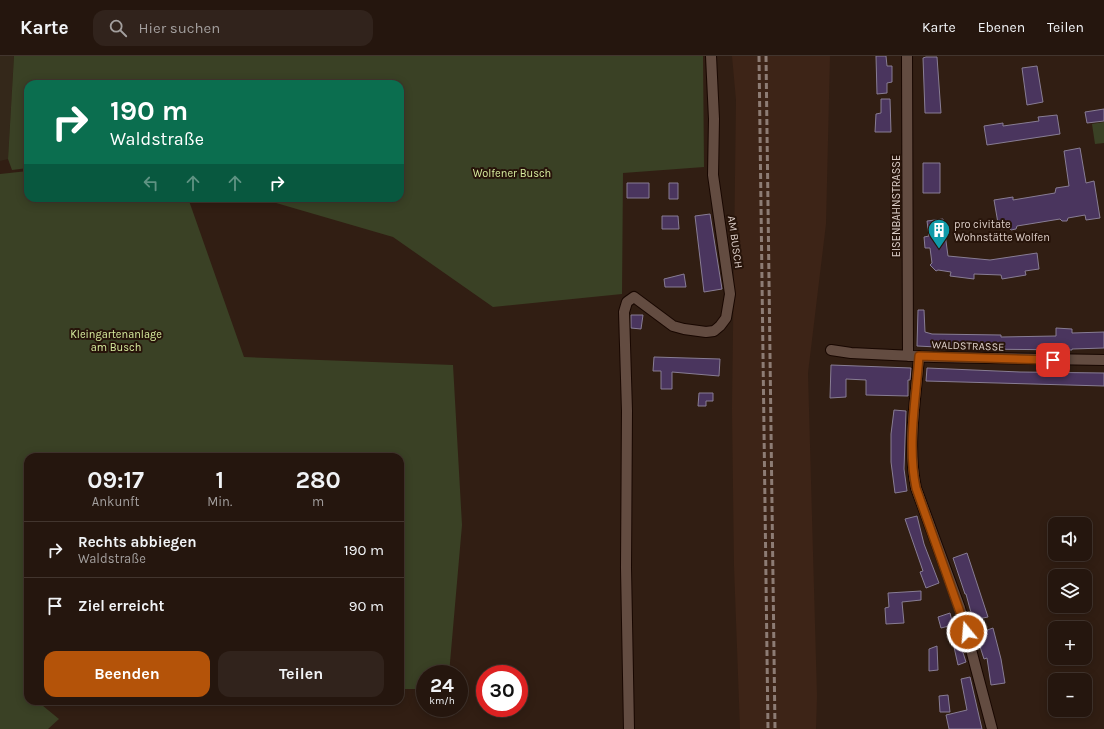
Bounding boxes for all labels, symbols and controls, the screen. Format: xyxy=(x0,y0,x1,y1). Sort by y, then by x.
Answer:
search box xyxy=(93,10,373,46)
text: Karte xyxy=(20,17,69,39)
icon: search xyxy=(107,17,129,39)
text: Hier suchen xyxy=(139,19,220,37)
text: Karte xyxy=(922,19,956,36)
text: Ebenen xyxy=(978,19,1025,36)
text: Teilen xyxy=(1047,19,1084,36)
text: 190 m xyxy=(110,94,188,127)
icon: right xyxy=(44,96,96,148)
text: Waldstraße xyxy=(110,128,204,150)
street label: EISENBAHNSTRASSE xyxy=(890,155,903,257)
park label: Wolfener Busch xyxy=(473,167,551,180)
icon: left xyxy=(140,172,162,194)
icon: ahead xyxy=(182,172,204,194)
icon: ahead xyxy=(224,172,246,194)
icon: right xyxy=(266,172,288,194)
street label: AM BUSCH xyxy=(725,215,745,269)
building icon: pro civitate Wohnstätte Wolfen xyxy=(926,217,952,250)
place label: pro civitate Wohnstätte Wolfen xyxy=(954,218,1050,244)
park label: Kleingartenanlage am Busch xyxy=(70,328,162,354)
street label: WALDSTRASSE xyxy=(931,338,1005,354)
pin xyxy=(1036,343,1070,377)
icon: arrive xyxy=(1042,349,1064,371)
text: 09:17 xyxy=(87,466,144,494)
text: 1 xyxy=(215,466,224,494)
text: 280 xyxy=(296,466,341,494)
text: Ankunft xyxy=(92,494,139,509)
text: Min. xyxy=(207,494,232,509)
text: m xyxy=(312,494,324,509)
map controls xyxy=(1048,517,1092,717)
button: sound xyxy=(1048,517,1092,561)
text: Rechts abbiegen xyxy=(78,533,197,551)
icon: right xyxy=(44,539,66,561)
text: 190 m xyxy=(344,541,384,559)
text: Waldstraße xyxy=(78,551,146,566)
button: layers xyxy=(1048,569,1092,613)
icon: arrive xyxy=(44,595,66,617)
text: Ziel erreicht xyxy=(78,597,164,615)
text: 90 m xyxy=(349,597,384,615)
position arrow xyxy=(946,611,988,653)
button: + xyxy=(1048,621,1092,665)
button: Beenden xyxy=(44,651,210,697)
button: Teilen xyxy=(218,651,384,697)
speed limit sign: 30 xyxy=(476,665,528,717)
button: − xyxy=(1048,673,1092,717)
text: 24 xyxy=(430,674,454,697)
text: km/h xyxy=(429,695,455,707)

